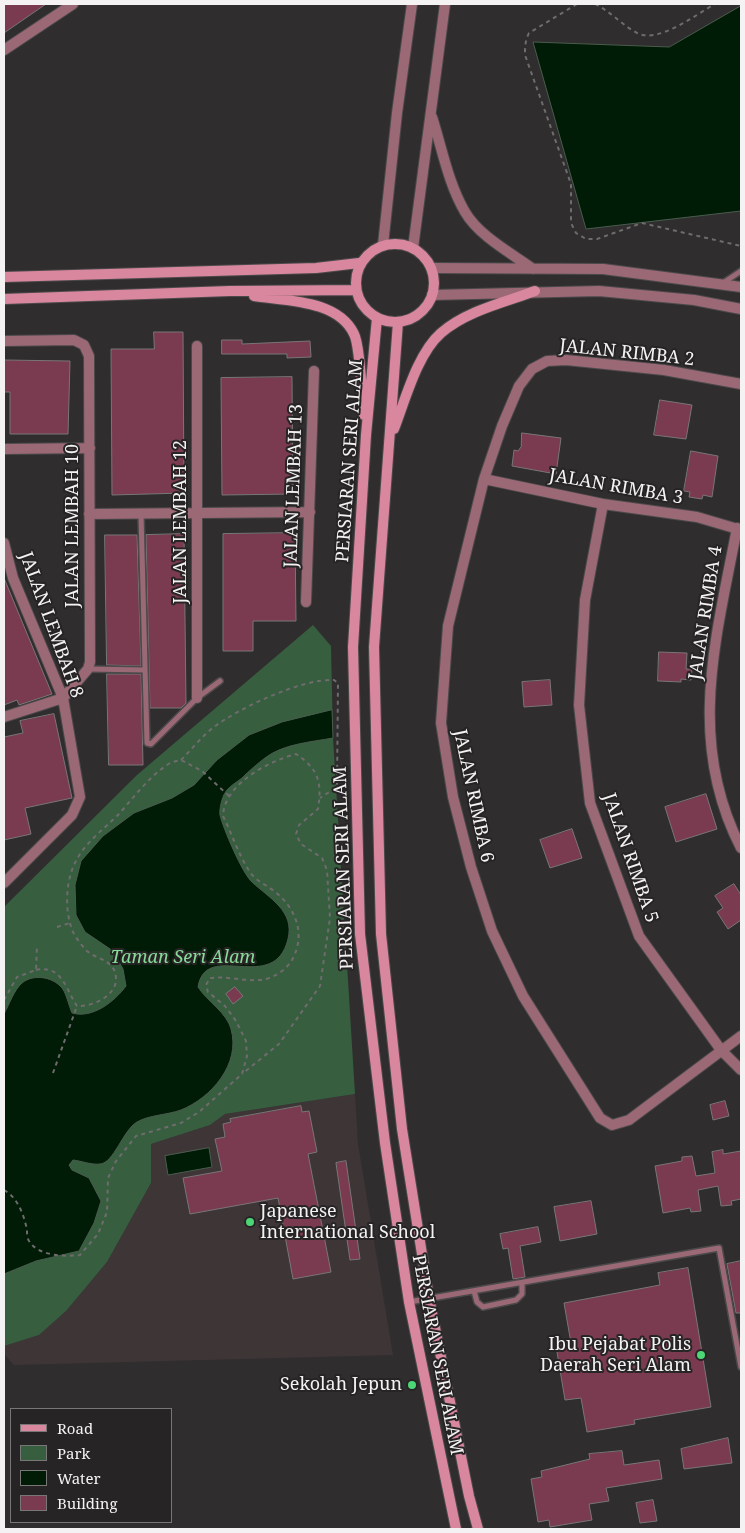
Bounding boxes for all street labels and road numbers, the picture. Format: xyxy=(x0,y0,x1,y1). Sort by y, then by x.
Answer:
street label: JALAN RIMBA 2 xyxy=(558,335,696,371)
street label: PERSIARAN SERI ALAM xyxy=(332,359,368,563)
street label: JALAN LEMBAH 13 xyxy=(280,404,308,568)
street label: JALAN LEMBAH 12 xyxy=(170,440,192,604)
street label: JALAN LEMBAH 10 xyxy=(62,444,84,608)
street label: JALAN RIMBA 3 xyxy=(547,465,685,509)
street label: JALAN RIMBA 4 xyxy=(685,544,727,682)
street label: JALAN LEMBAH 8 xyxy=(15,549,87,701)
street label: JALAN RIMBA 6 xyxy=(448,727,498,865)
street label: PERSIARAN SERI ALAM xyxy=(330,766,358,970)
street label: JALAN RIMBA 5 xyxy=(598,790,662,926)
street label: PERSIARAN SERI ALAM xyxy=(407,1253,467,1457)

